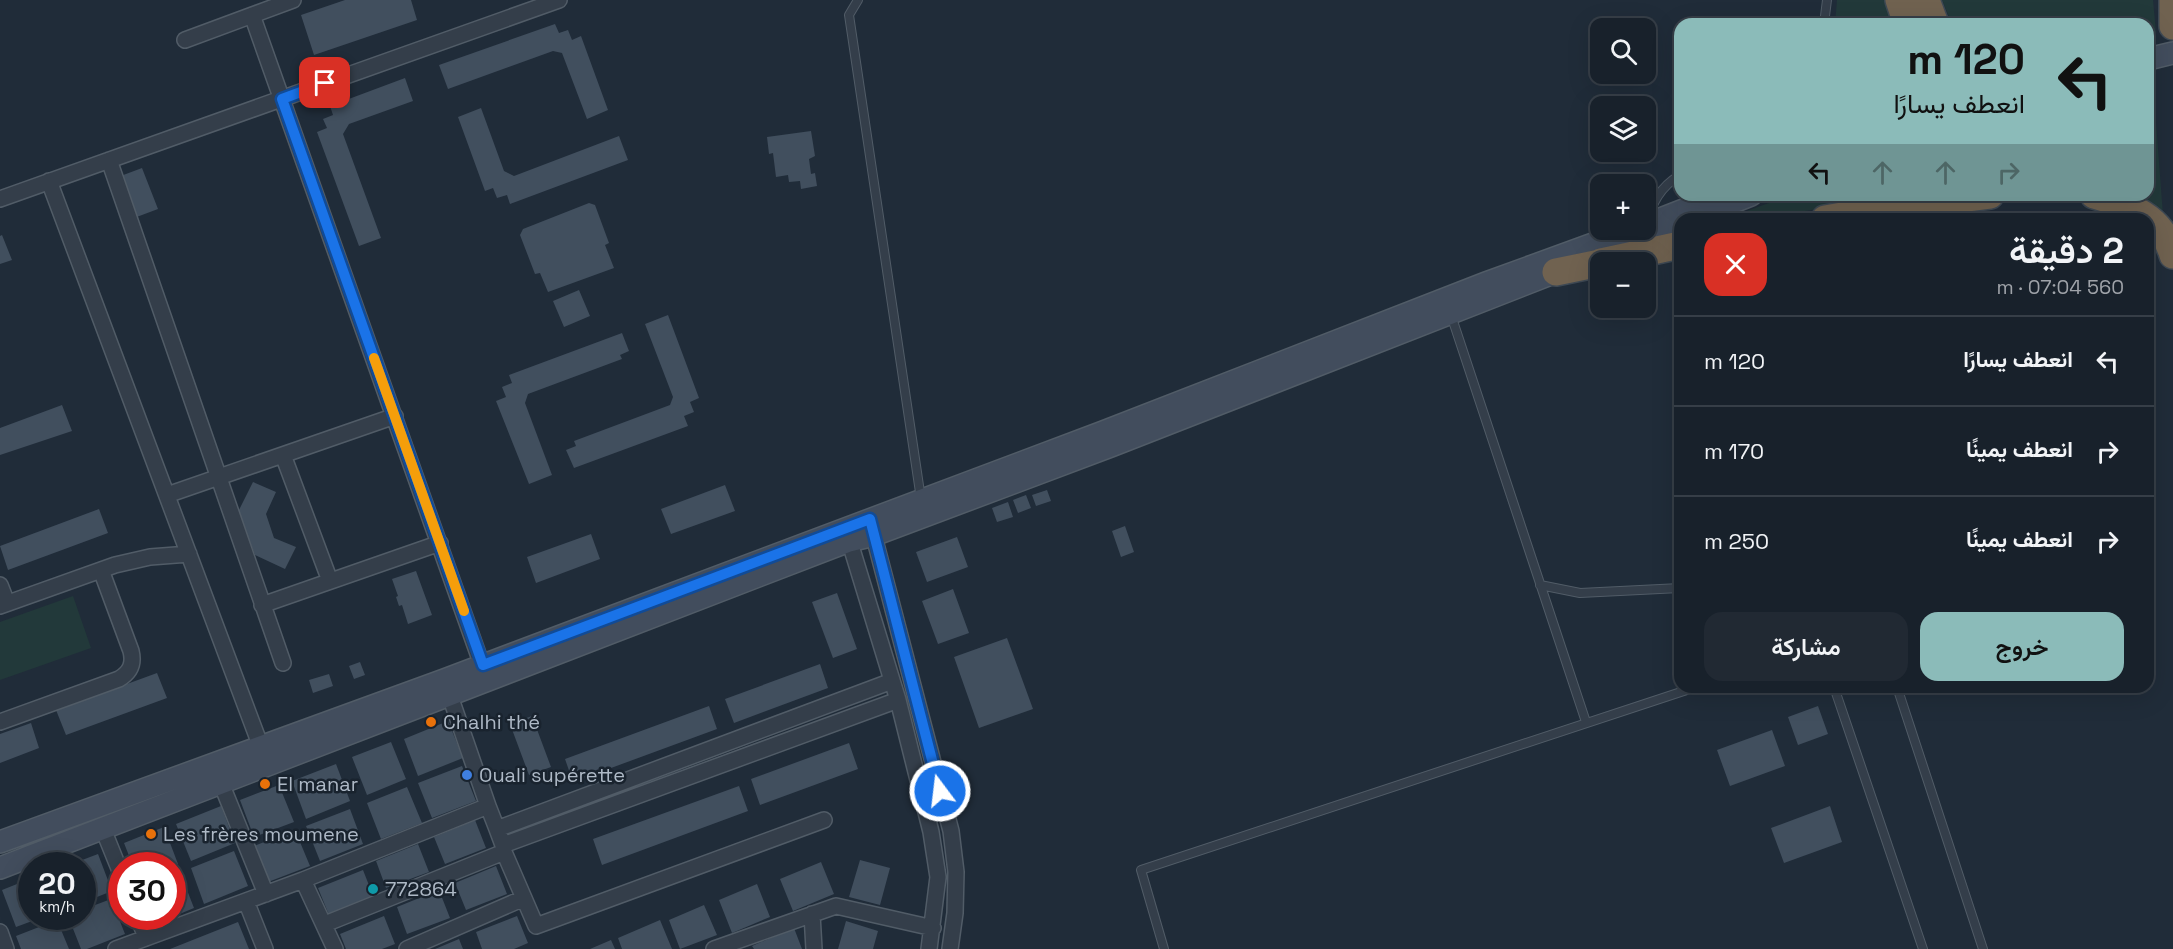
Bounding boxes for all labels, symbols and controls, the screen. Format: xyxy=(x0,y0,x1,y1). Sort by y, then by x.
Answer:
map controls xyxy=(1590,18,1656,318)
button: search xyxy=(1590,18,1656,84)
text: 120 m xyxy=(1907,33,2025,86)
icon: left xyxy=(2046,42,2124,120)
pin xyxy=(299,57,350,108)
icon: arrive xyxy=(308,66,341,99)
text: انعطف يسارًا xyxy=(1893,86,2025,121)
button: layers xyxy=(1590,96,1656,162)
icon: left xyxy=(1803,156,1836,189)
icon: ahead xyxy=(1866,156,1899,189)
icon: ahead xyxy=(1929,156,1962,189)
icon: right xyxy=(1992,156,2025,189)
button: + xyxy=(1590,174,1656,240)
text: 2 دقيقة xyxy=(2009,228,2124,274)
button: close xyxy=(1704,233,1767,296)
button: − xyxy=(1590,252,1656,318)
text: 560 m · 07:04 xyxy=(1996,274,2124,300)
text: انعطف يسارًا xyxy=(1963,345,2073,373)
icon: left xyxy=(2091,345,2124,378)
text: 120 m xyxy=(1704,347,1765,375)
text: انعطف يمينًا xyxy=(1966,435,2073,463)
icon: right xyxy=(2091,435,2124,468)
text: 170 m xyxy=(1704,437,1764,465)
text: انعطف يمينًا xyxy=(1966,525,2073,553)
icon: right xyxy=(2091,525,2124,558)
text: 250 m xyxy=(1704,527,1769,555)
button: مشاركة xyxy=(1704,612,1908,681)
button: خروج xyxy=(1920,612,2124,681)
place label: Chalhi thé xyxy=(443,709,540,735)
marker: Chalhi thé xyxy=(424,715,438,729)
position arrow xyxy=(908,759,972,823)
place label: Ouali supérette xyxy=(479,762,625,788)
marker: Ouali supérette xyxy=(460,768,474,782)
place label: El manar xyxy=(277,771,358,797)
marker: El manar xyxy=(258,777,272,791)
place label: Les frères moumene xyxy=(163,821,359,847)
marker: Les frères moumene xyxy=(144,827,158,841)
speed limit sign: 30 xyxy=(108,852,186,930)
text: 20 xyxy=(38,864,76,903)
place label: 772864 xyxy=(385,876,457,902)
marker: 772864 xyxy=(366,882,380,896)
text: km/h xyxy=(39,897,75,916)

